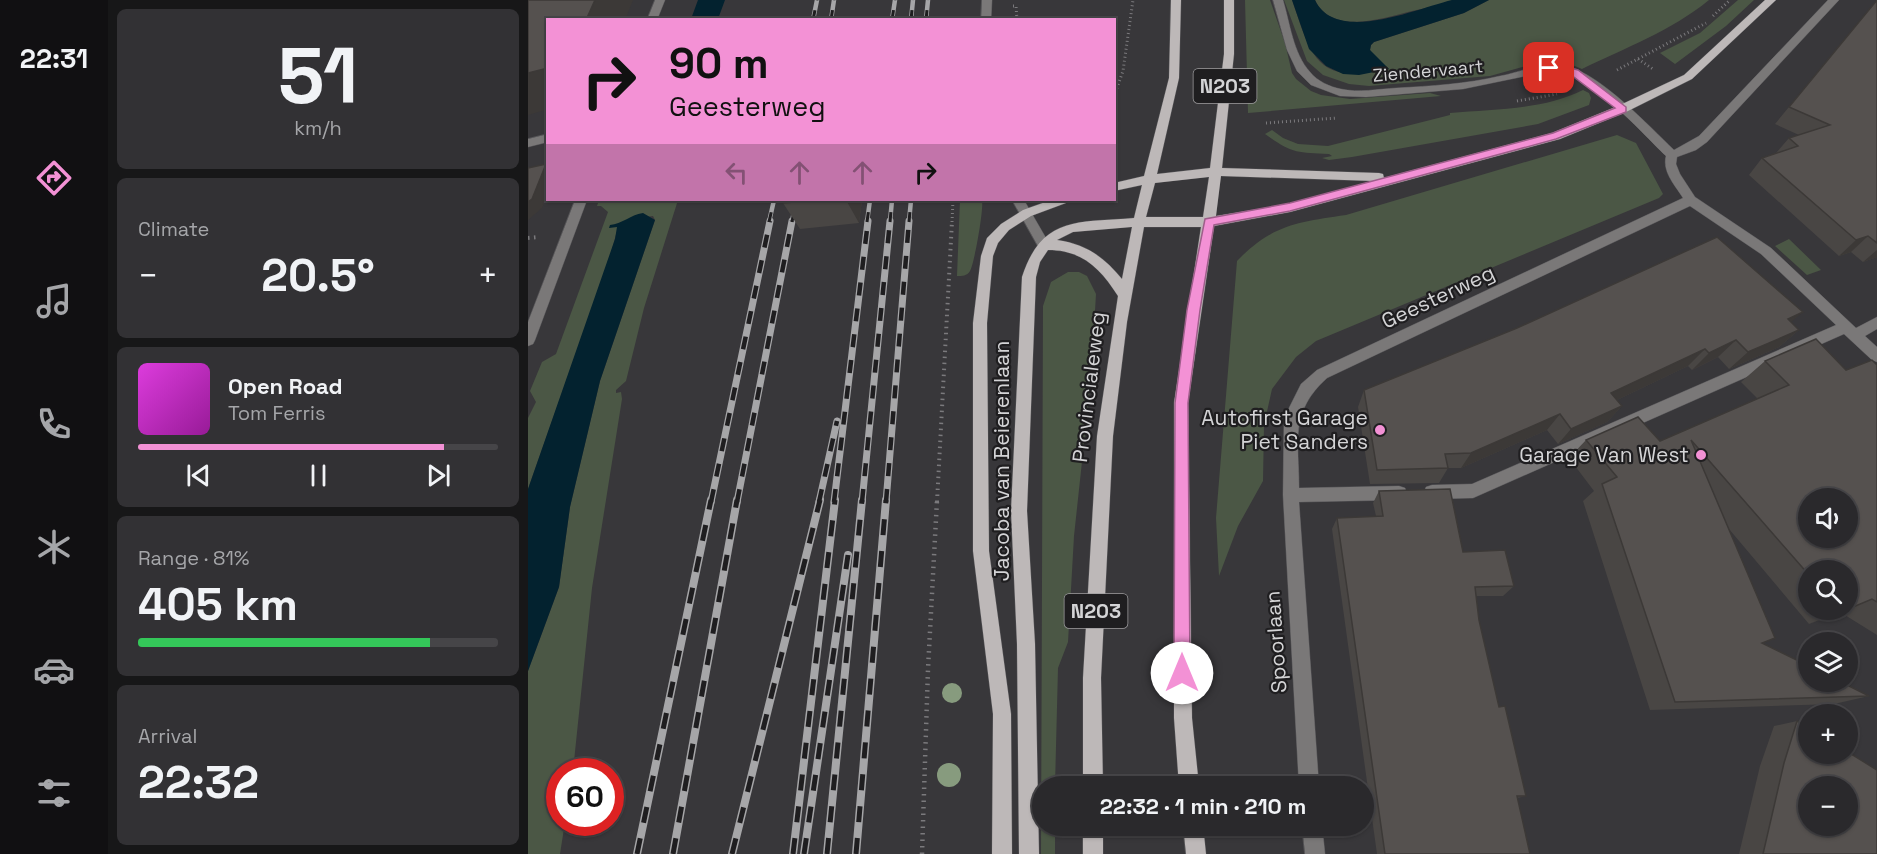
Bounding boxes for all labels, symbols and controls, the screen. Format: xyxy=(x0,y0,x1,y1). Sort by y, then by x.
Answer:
text: 51 xyxy=(278,26,358,126)
text: 90 m xyxy=(669,37,769,90)
text: 22:31 xyxy=(20,41,88,76)
icon: right xyxy=(570,42,648,120)
pin xyxy=(1523,42,1574,93)
icon: arrive xyxy=(1532,51,1565,84)
street label: Ziendervaart xyxy=(1372,54,1484,87)
road number: N203 xyxy=(1194,69,1256,103)
text: Geesterweg xyxy=(669,89,826,124)
text: km/h xyxy=(294,115,342,141)
icon: left xyxy=(720,156,753,189)
icon: ahead xyxy=(783,156,816,189)
icon: ahead xyxy=(846,156,879,189)
icon: right xyxy=(909,156,942,189)
icon: directions xyxy=(33,157,75,199)
text: Climate xyxy=(138,216,209,242)
text: 20.5° xyxy=(261,247,375,304)
text: − xyxy=(138,255,158,297)
text: + xyxy=(478,255,498,297)
street label: Geesterweg xyxy=(1377,259,1499,335)
icon: music xyxy=(33,280,75,322)
street label: Provincialeweg xyxy=(1066,310,1111,464)
street label: Jacoba van Beierenlaan xyxy=(988,341,1015,581)
text: Open Road xyxy=(228,372,343,400)
text: Tom Ferris xyxy=(228,400,326,426)
icon: phone xyxy=(33,403,75,445)
place label: Autofirst Garage Piet Sanders xyxy=(1201,404,1368,455)
marker: Autofirst Garage Piet Sanders xyxy=(1373,423,1387,437)
place label: Garage Van West xyxy=(1519,441,1689,468)
marker: Garage Van West xyxy=(1694,448,1708,462)
icon: previous xyxy=(182,459,215,492)
icon: pause xyxy=(302,459,335,492)
icon: next xyxy=(422,459,455,492)
map controls xyxy=(1798,488,1858,836)
button: sound xyxy=(1798,488,1858,548)
icon: climate xyxy=(33,526,75,568)
text: Range · 81% xyxy=(138,545,249,571)
button: search xyxy=(1798,560,1858,620)
text: 405 km xyxy=(138,576,298,633)
street label: Spoorlaan xyxy=(1258,590,1293,694)
road number: N203 xyxy=(1064,594,1128,628)
button: layers xyxy=(1798,632,1858,692)
position arrow xyxy=(1150,641,1214,705)
icon: car xyxy=(33,649,75,691)
button: + xyxy=(1798,704,1858,764)
text: Arrival xyxy=(138,723,197,749)
text: 22:32 xyxy=(138,754,259,811)
speed limit sign: 60 xyxy=(546,758,624,836)
icon: filters xyxy=(33,772,75,814)
button: − xyxy=(1798,776,1858,836)
text: 22:32 · 1 min · 210 m xyxy=(1100,792,1306,820)

